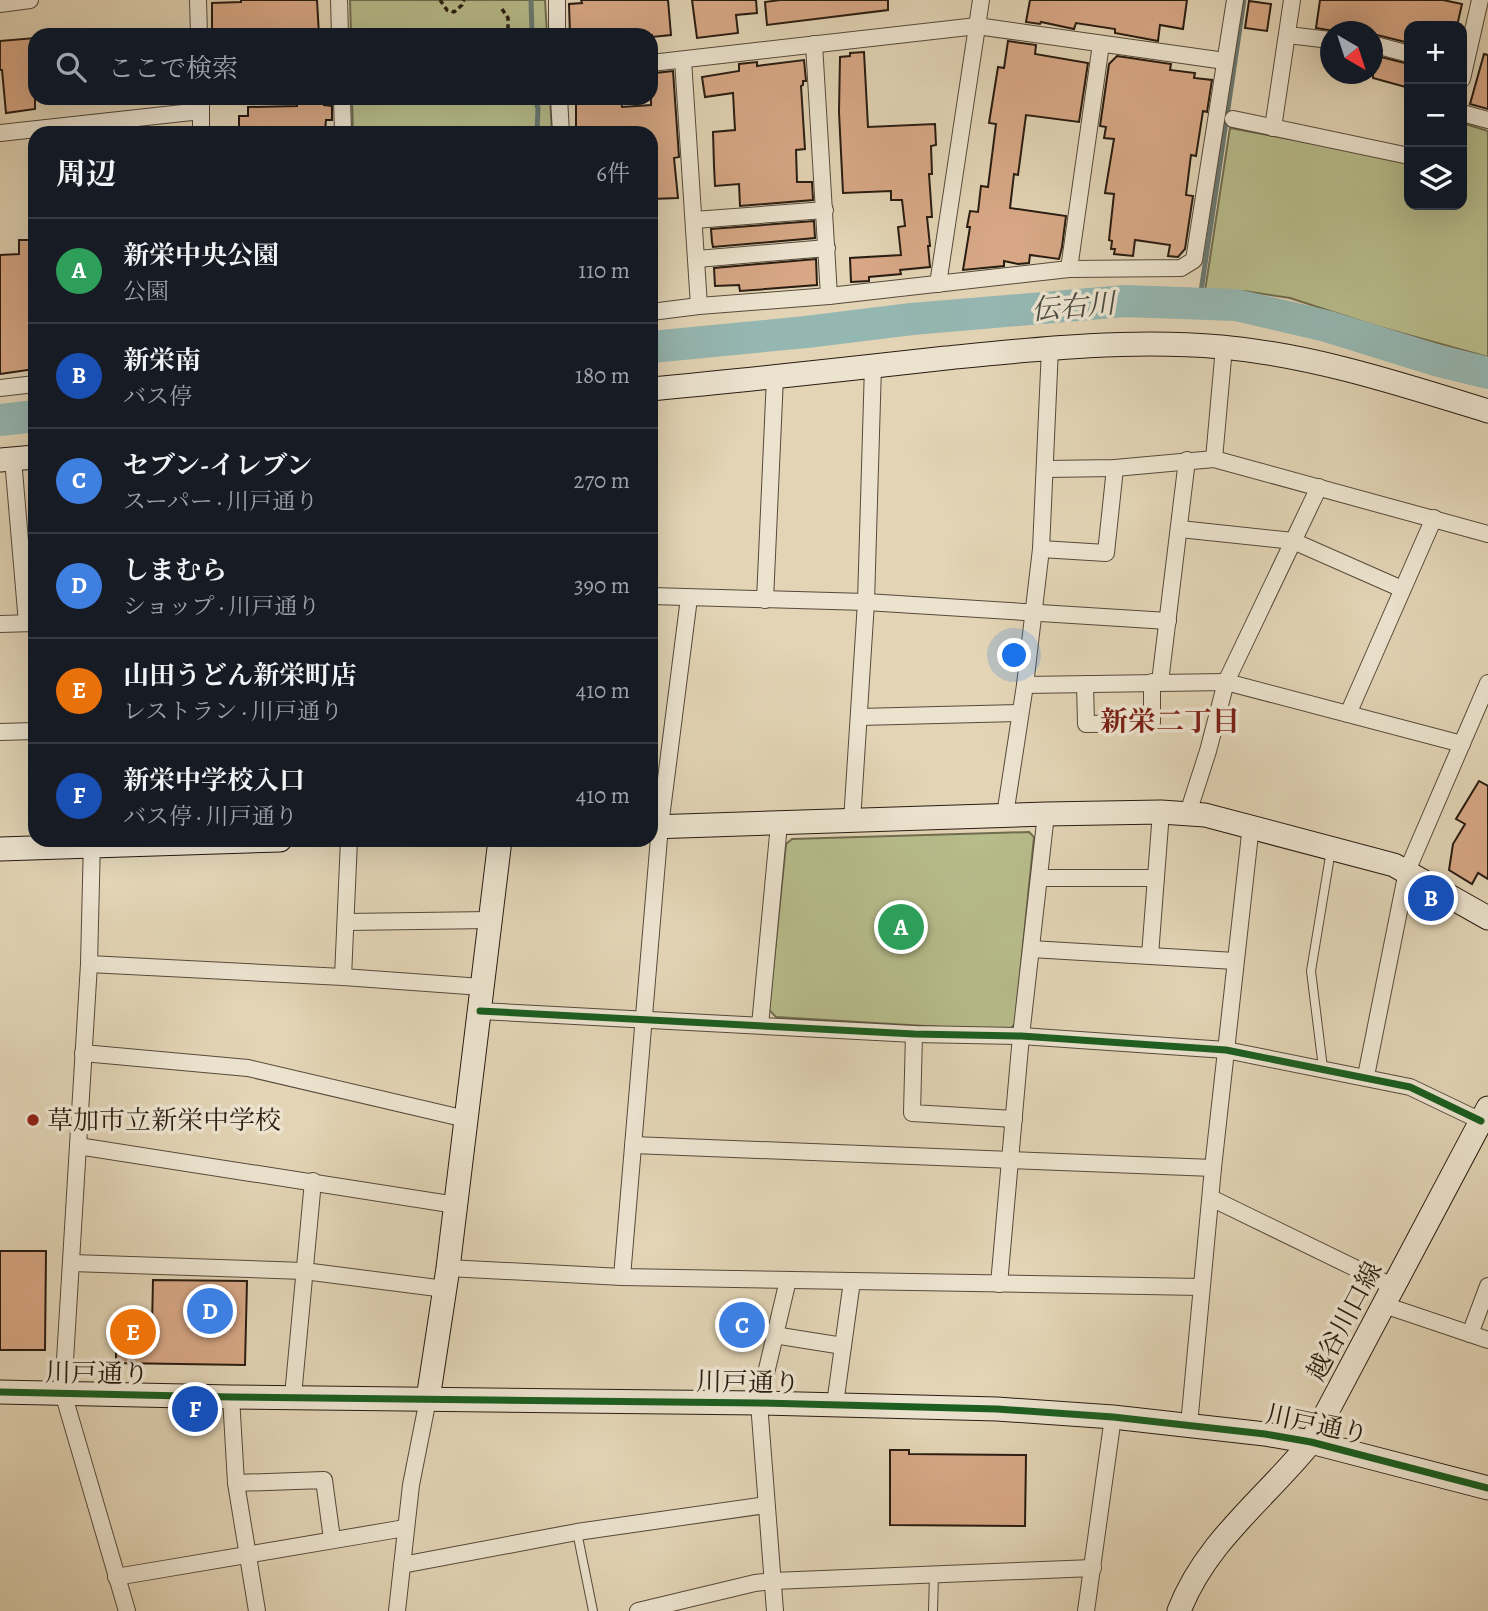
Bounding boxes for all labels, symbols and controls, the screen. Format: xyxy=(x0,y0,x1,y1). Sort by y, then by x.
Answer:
north arrow xyxy=(1320,21,1383,84)
map controls xyxy=(1404,21,1467,210)
button: + xyxy=(1404,21,1467,84)
search box xyxy=(28,28,658,105)
icon: search xyxy=(52,48,90,86)
text: ここで検索 xyxy=(108,51,238,86)
button: − xyxy=(1404,84,1467,147)
button: layers xyxy=(1404,147,1467,210)
text: 周辺 xyxy=(56,154,116,194)
text: 6件 xyxy=(596,158,630,189)
text: 新栄中央公園 xyxy=(123,238,279,273)
text: A xyxy=(72,255,86,286)
text: 110 m xyxy=(578,255,630,286)
text: 公園 xyxy=(123,276,169,307)
water label: 伝右川 xyxy=(1030,284,1120,330)
text: 新栄南 xyxy=(123,343,201,378)
text: B xyxy=(72,360,86,391)
text: 180 m xyxy=(575,360,630,391)
text: バス停 xyxy=(123,381,192,412)
text: セブン-イレブン xyxy=(123,448,312,483)
text: C xyxy=(72,465,86,496)
text: 270 m xyxy=(573,465,630,496)
text: スーパー · 川戸通り xyxy=(123,486,318,517)
text: しまむら xyxy=(123,553,227,588)
text: D xyxy=(71,570,87,601)
text: 390 m xyxy=(574,570,630,601)
text: ショップ · 川戸通り xyxy=(123,591,320,622)
your location xyxy=(997,638,1031,672)
text: 山田うどん新栄町店 xyxy=(123,658,357,693)
text: E xyxy=(72,675,86,706)
text: 410 m xyxy=(576,675,630,706)
text: レストラン · 川戸通り xyxy=(123,696,343,727)
district label: 新栄二丁目 xyxy=(1100,703,1240,741)
text: 新栄中学校入口 xyxy=(123,763,305,798)
text: F xyxy=(73,780,85,811)
text: 410 m xyxy=(576,780,630,811)
text: バス停 · 川戸通り xyxy=(123,801,298,832)
pin: B xyxy=(1408,872,1454,924)
pin: A xyxy=(878,901,924,953)
place label: 草加市立新栄中学校 xyxy=(47,1103,281,1138)
marker: 草加市立新栄中学校 xyxy=(25,1112,41,1128)
street label: 越谷川口線 xyxy=(1298,1256,1390,1387)
pin: D xyxy=(187,1285,233,1337)
pin: C xyxy=(719,1299,765,1351)
pin: E xyxy=(110,1306,156,1358)
street label: 川戸通り xyxy=(45,1355,149,1392)
street label: 川戸通り xyxy=(696,1364,800,1401)
pin: F xyxy=(172,1383,218,1435)
street label: 川戸通り xyxy=(1262,1397,1371,1452)

